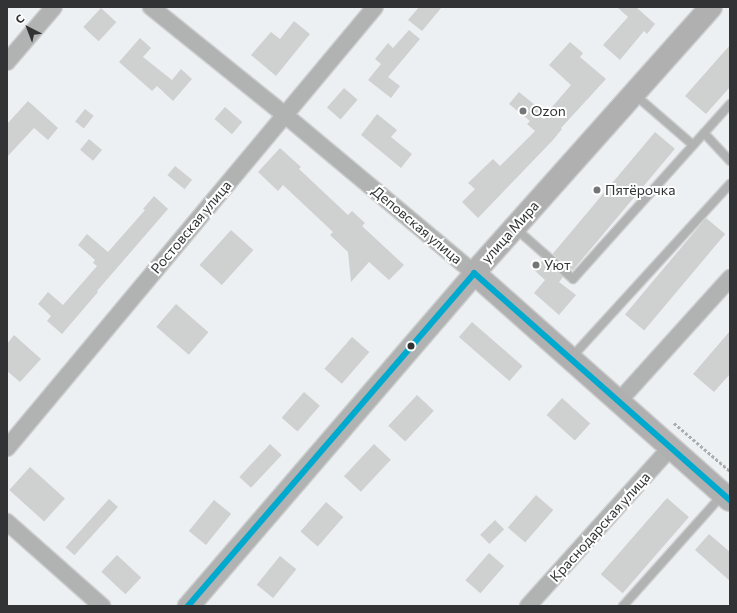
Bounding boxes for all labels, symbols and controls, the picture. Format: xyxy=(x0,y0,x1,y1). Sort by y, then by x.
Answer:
north arrow xyxy=(8,8,48,48)
text: С xyxy=(12,11,27,26)
place label: Ozon xyxy=(531,103,566,119)
marker: Ozon xyxy=(518,106,528,116)
street label: Ростовская улица xyxy=(147,177,235,277)
place label: Пятёрочка xyxy=(605,182,675,198)
street label: Деповская улица xyxy=(369,183,465,267)
marker: Пятёрочка xyxy=(592,185,602,195)
street label: улица Мира xyxy=(478,197,542,267)
place label: Уют xyxy=(544,257,571,273)
marker: Уют xyxy=(531,260,541,270)
unlabelled marker xyxy=(406,341,416,351)
street label: Краснодарская улица xyxy=(546,469,654,585)

